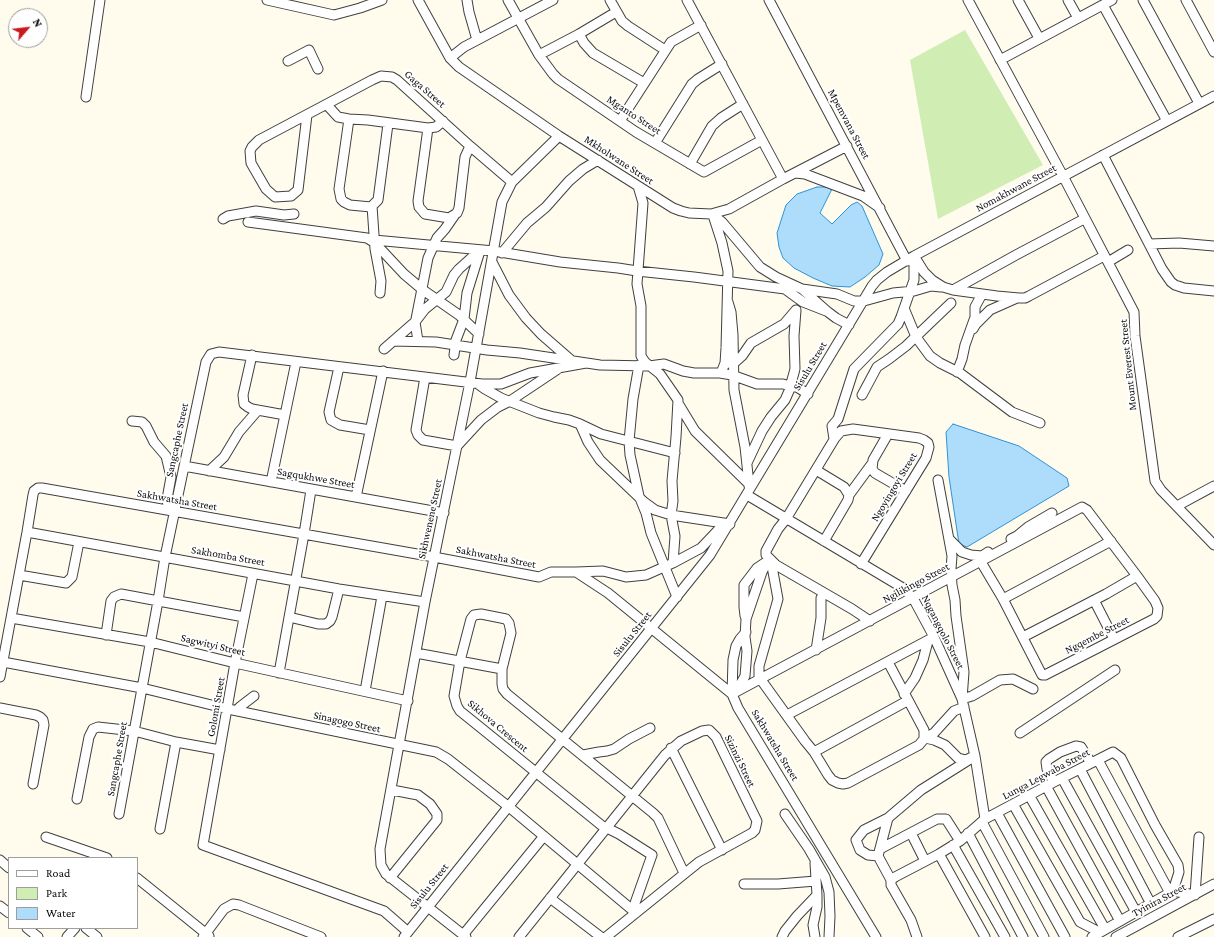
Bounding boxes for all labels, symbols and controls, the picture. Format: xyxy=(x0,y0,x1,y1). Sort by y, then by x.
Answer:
north arrow xyxy=(8,8,48,48)
text: N xyxy=(31,17,45,29)
street label: Gaga Street xyxy=(402,68,448,110)
street label: Mpemvana Street xyxy=(825,87,873,161)
street label: Mganto Street xyxy=(604,93,664,137)
street label: Mkholwane Street xyxy=(582,133,656,187)
street label: Nomakhwane Street xyxy=(973,161,1059,215)
street label: Mount Everest Street xyxy=(1117,319,1139,411)
street label: Sisulu Street xyxy=(790,339,830,393)
street label: Sangcaphe Street xyxy=(163,402,191,478)
street label: Ngoyingoyi Street xyxy=(868,450,920,524)
street label: Sagqukhwe Street xyxy=(276,465,356,491)
street label: Sikhwenene Street xyxy=(415,478,445,560)
street label: Sakhwatsha Street xyxy=(136,486,218,514)
street label: Sakhomba Street xyxy=(190,543,266,569)
street label: Sakhwatsha Street xyxy=(455,543,537,571)
street label: Ngilikingo Street xyxy=(880,560,952,606)
street label: Nqgangqolo Street xyxy=(919,593,967,671)
street label: Sisulu Street xyxy=(610,609,654,659)
street label: Ngqembe Street xyxy=(1063,613,1131,657)
street label: Sagwityi Street xyxy=(179,631,247,659)
street label: Golomi Street xyxy=(204,676,228,738)
street label: Sikhova Crescent xyxy=(465,697,531,755)
street label: Sakhwatsha Street xyxy=(748,707,802,783)
street label: Sinagogo Street xyxy=(312,708,382,736)
street label: Sangcaphe Street xyxy=(104,721,130,797)
street label: Sizinzi Street xyxy=(722,733,758,789)
street label: Lunga Legwaba Street xyxy=(1000,745,1092,803)
legend xyxy=(8,857,138,929)
street label: Sisulu Street xyxy=(407,861,451,911)
text: Road xyxy=(46,866,70,880)
street label: Tyinira Street xyxy=(1130,880,1188,920)
text: Park xyxy=(46,886,67,900)
text: Water xyxy=(46,906,75,920)

